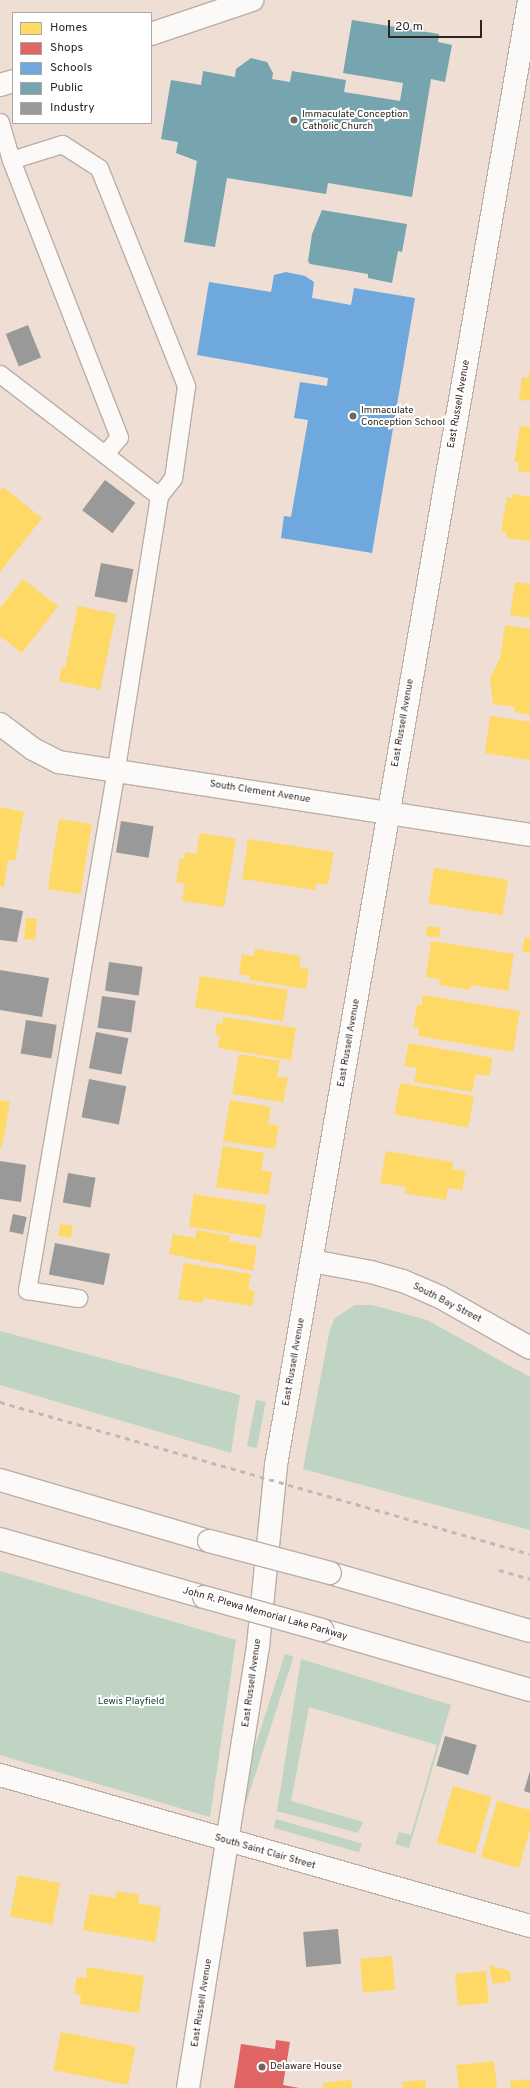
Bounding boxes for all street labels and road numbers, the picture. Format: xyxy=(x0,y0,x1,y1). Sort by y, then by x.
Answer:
street label: East Russell Avenue xyxy=(445,359,473,449)
street label: East Russell Avenue xyxy=(389,678,417,768)
street label: South Clement Avenue xyxy=(209,778,311,806)
street label: East Russell Avenue xyxy=(335,998,363,1088)
street label: South Bay Street xyxy=(411,1280,483,1326)
street label: East Russell Avenue xyxy=(280,1317,308,1407)
street label: John R. Plewa Memorial Lake Parkway xyxy=(181,1585,349,1643)
street label: East Russell Avenue xyxy=(240,1638,264,1728)
street label: South Saint Clair Street xyxy=(213,1832,317,1872)
street label: East Russell Avenue xyxy=(189,1958,215,2048)

